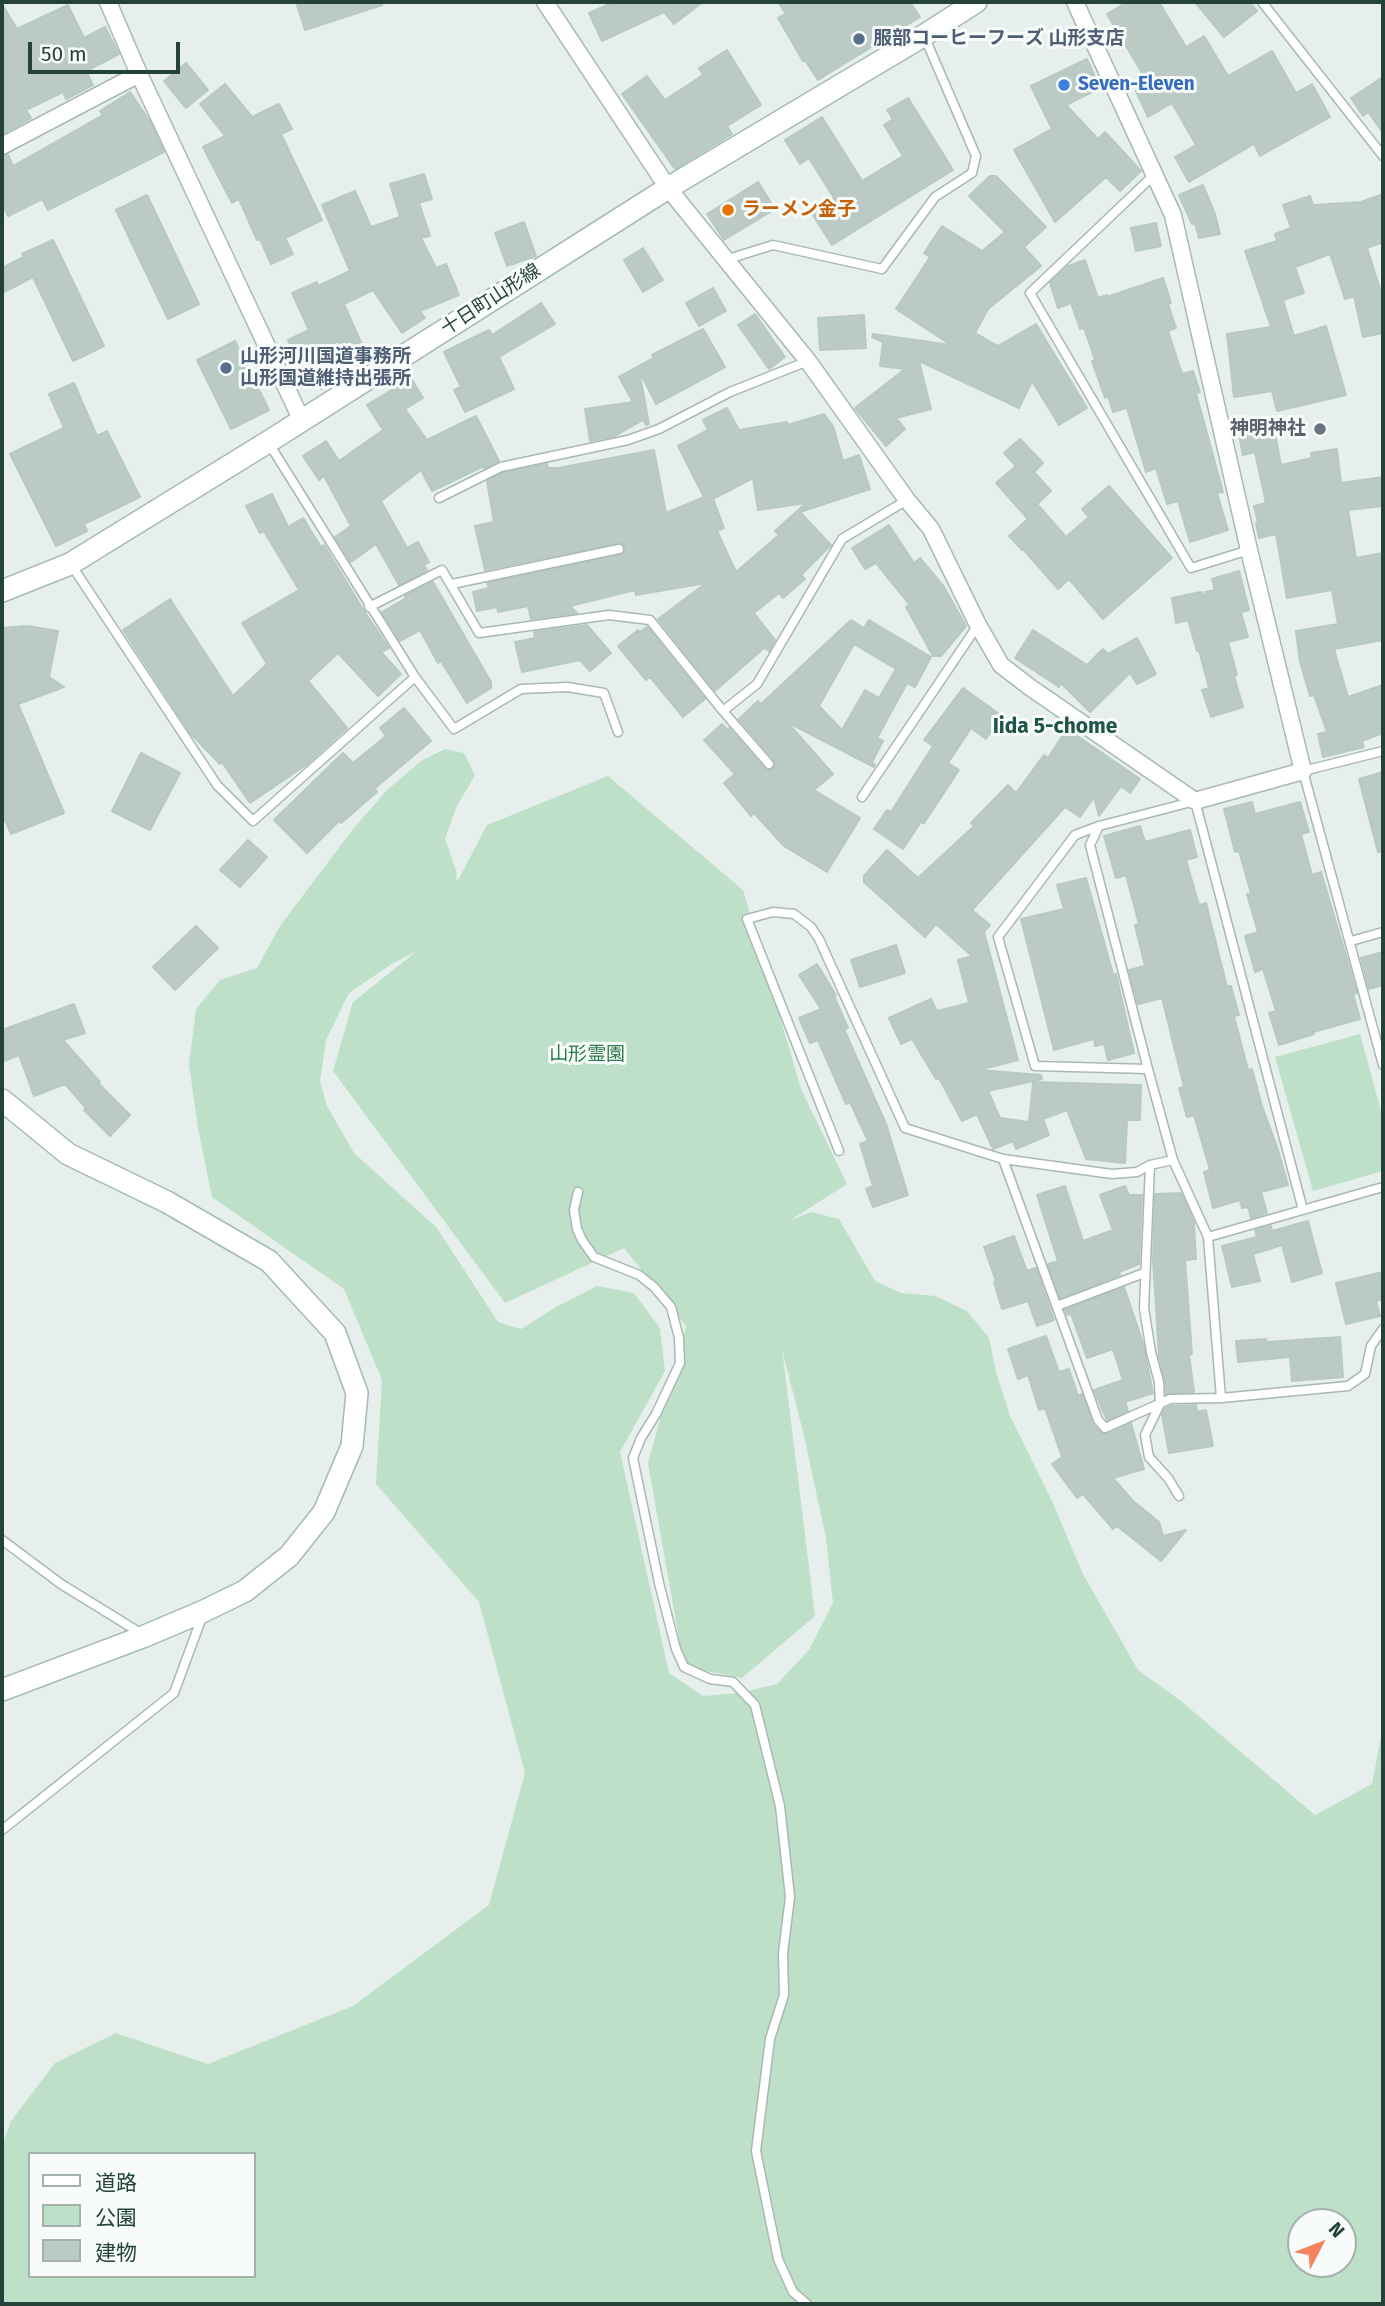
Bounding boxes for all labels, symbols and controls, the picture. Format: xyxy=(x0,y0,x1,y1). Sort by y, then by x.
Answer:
scale bar xyxy=(32,28,184,72)
place label: 服部コーヒーフーズ 山形支店 xyxy=(873,28,1125,50)
marker: 服部コーヒーフーズ 山形支店 xyxy=(851,31,867,47)
text: 50 m xyxy=(41,41,87,67)
place label: Seven-Eleven xyxy=(1078,74,1195,96)
marker: Seven-Eleven xyxy=(1056,77,1072,93)
place label: ラーメン金子 xyxy=(742,199,856,221)
marker: ラーメン金子 xyxy=(720,202,736,218)
street label: 十日町山形線 xyxy=(437,259,545,341)
place label: 山形河川国道事務所 山形国道維持出張所 xyxy=(240,346,411,390)
marker: 山形河川国道事務所 山形国道維持出張所 xyxy=(218,360,234,376)
place label: 神明神社 xyxy=(1230,418,1306,440)
marker: 神明神社 xyxy=(1312,421,1328,437)
district label: Iida 5-chome xyxy=(993,714,1117,740)
park label: 山形霊園 xyxy=(549,1044,625,1066)
legend xyxy=(28,2152,256,2278)
text: 道路 xyxy=(95,2170,137,2196)
text: 公園 xyxy=(95,2205,137,2231)
north arrow xyxy=(1287,2208,1357,2278)
text: N xyxy=(1324,2218,1349,2242)
text: 建物 xyxy=(95,2240,137,2266)

